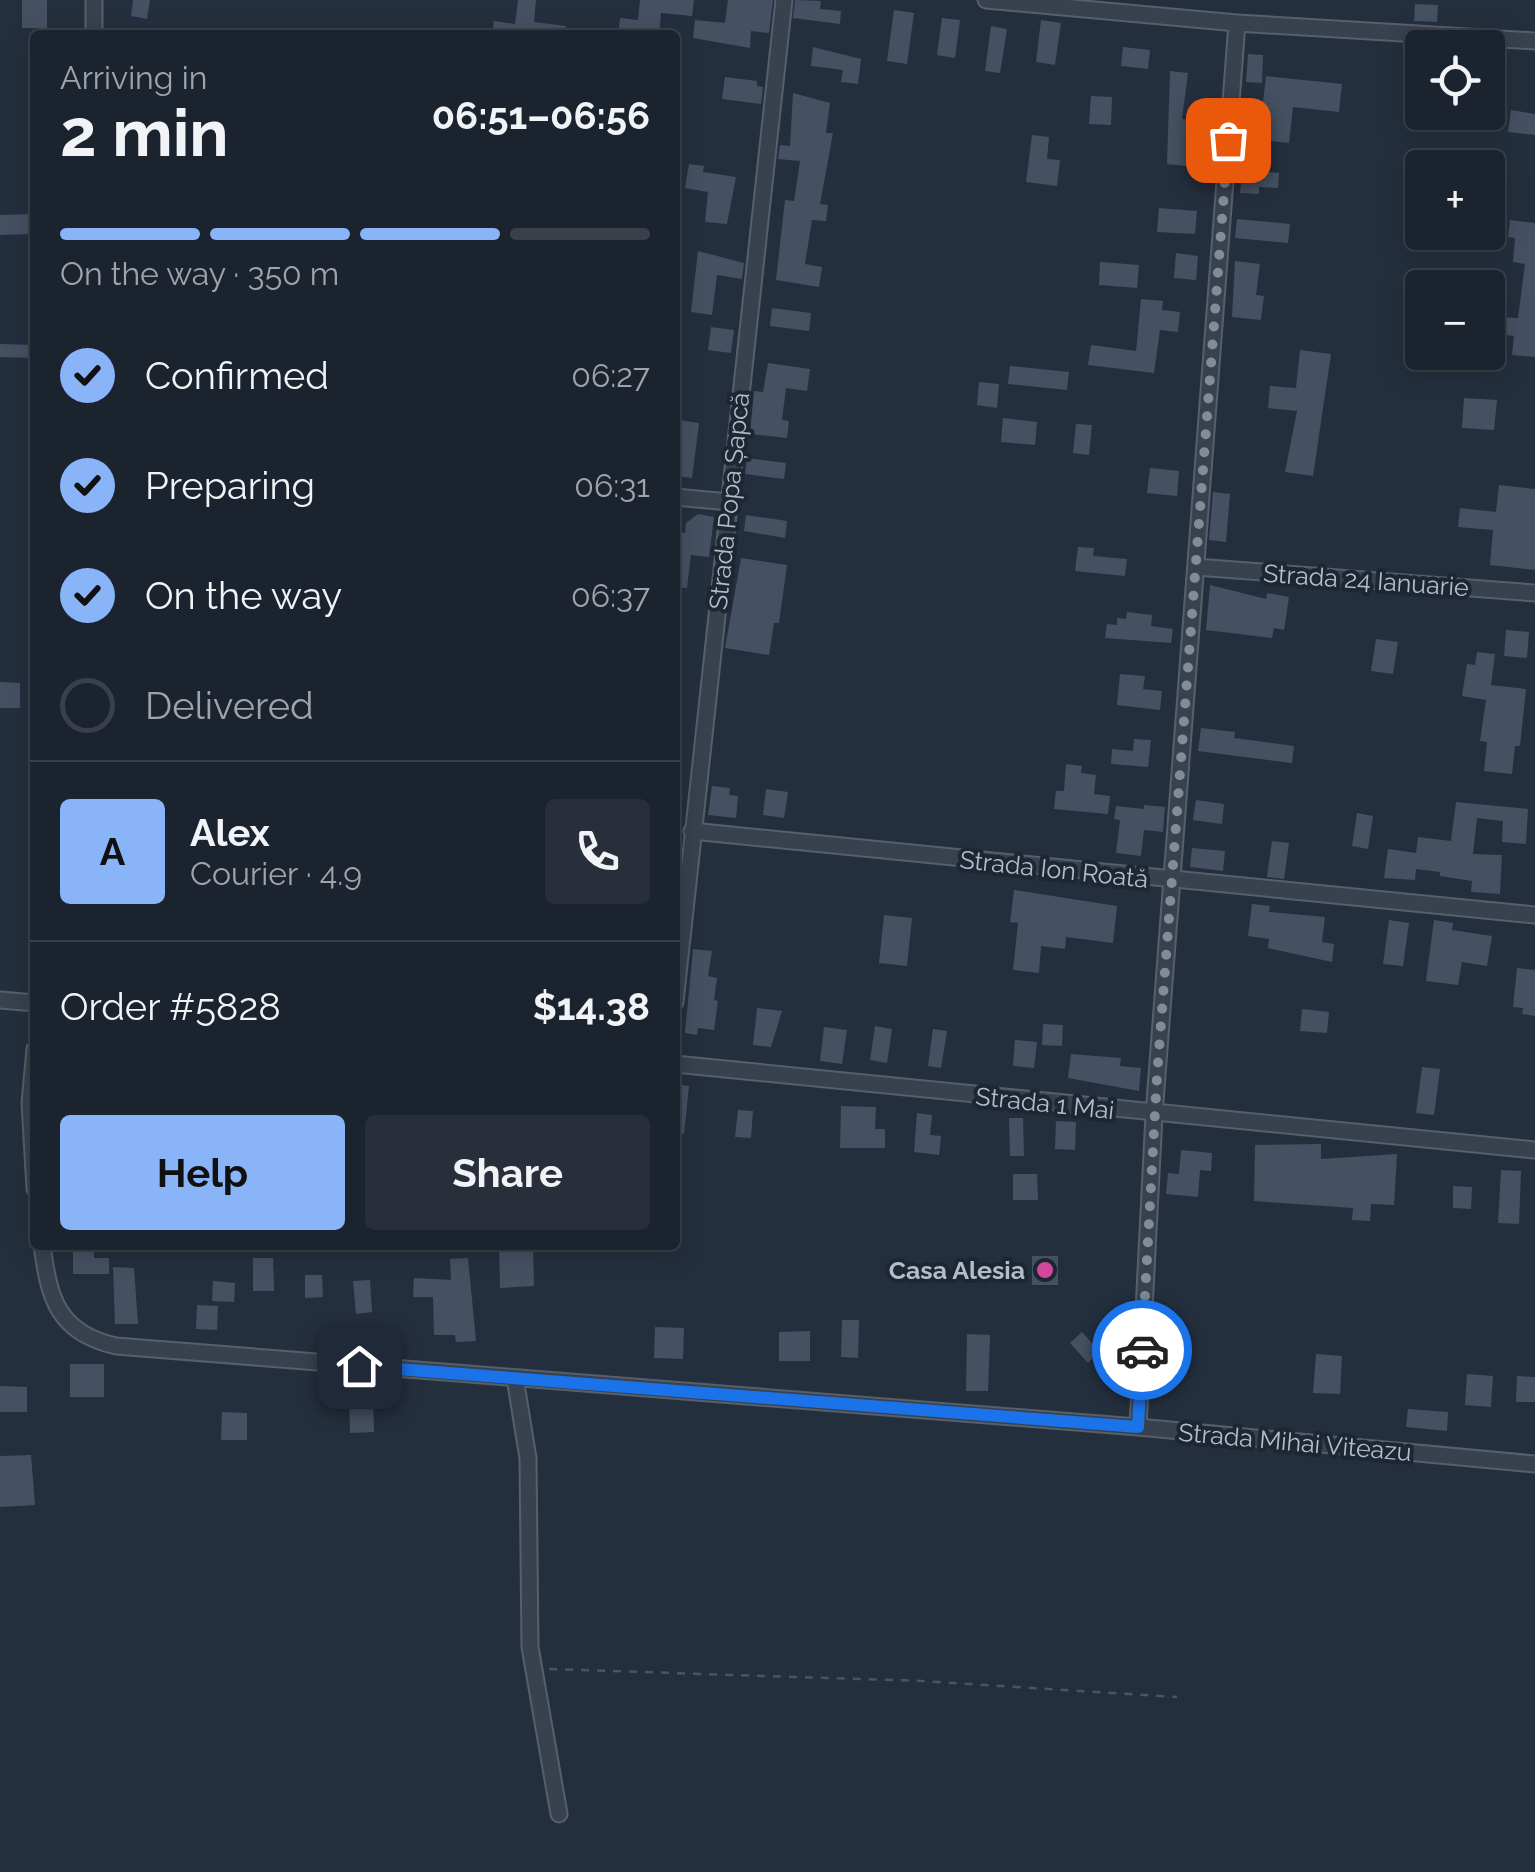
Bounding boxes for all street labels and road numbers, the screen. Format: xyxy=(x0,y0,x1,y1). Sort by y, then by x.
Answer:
street label: Strada Popa Șapcă xyxy=(703,391,755,611)
street label: Strada 24 Ianuarie xyxy=(1262,558,1470,602)
street label: Strada Ion Roată xyxy=(958,844,1150,894)
street label: Strada 1 Mai xyxy=(974,1081,1116,1125)
street label: Strada Mihai Viteazu xyxy=(1177,1417,1413,1467)

